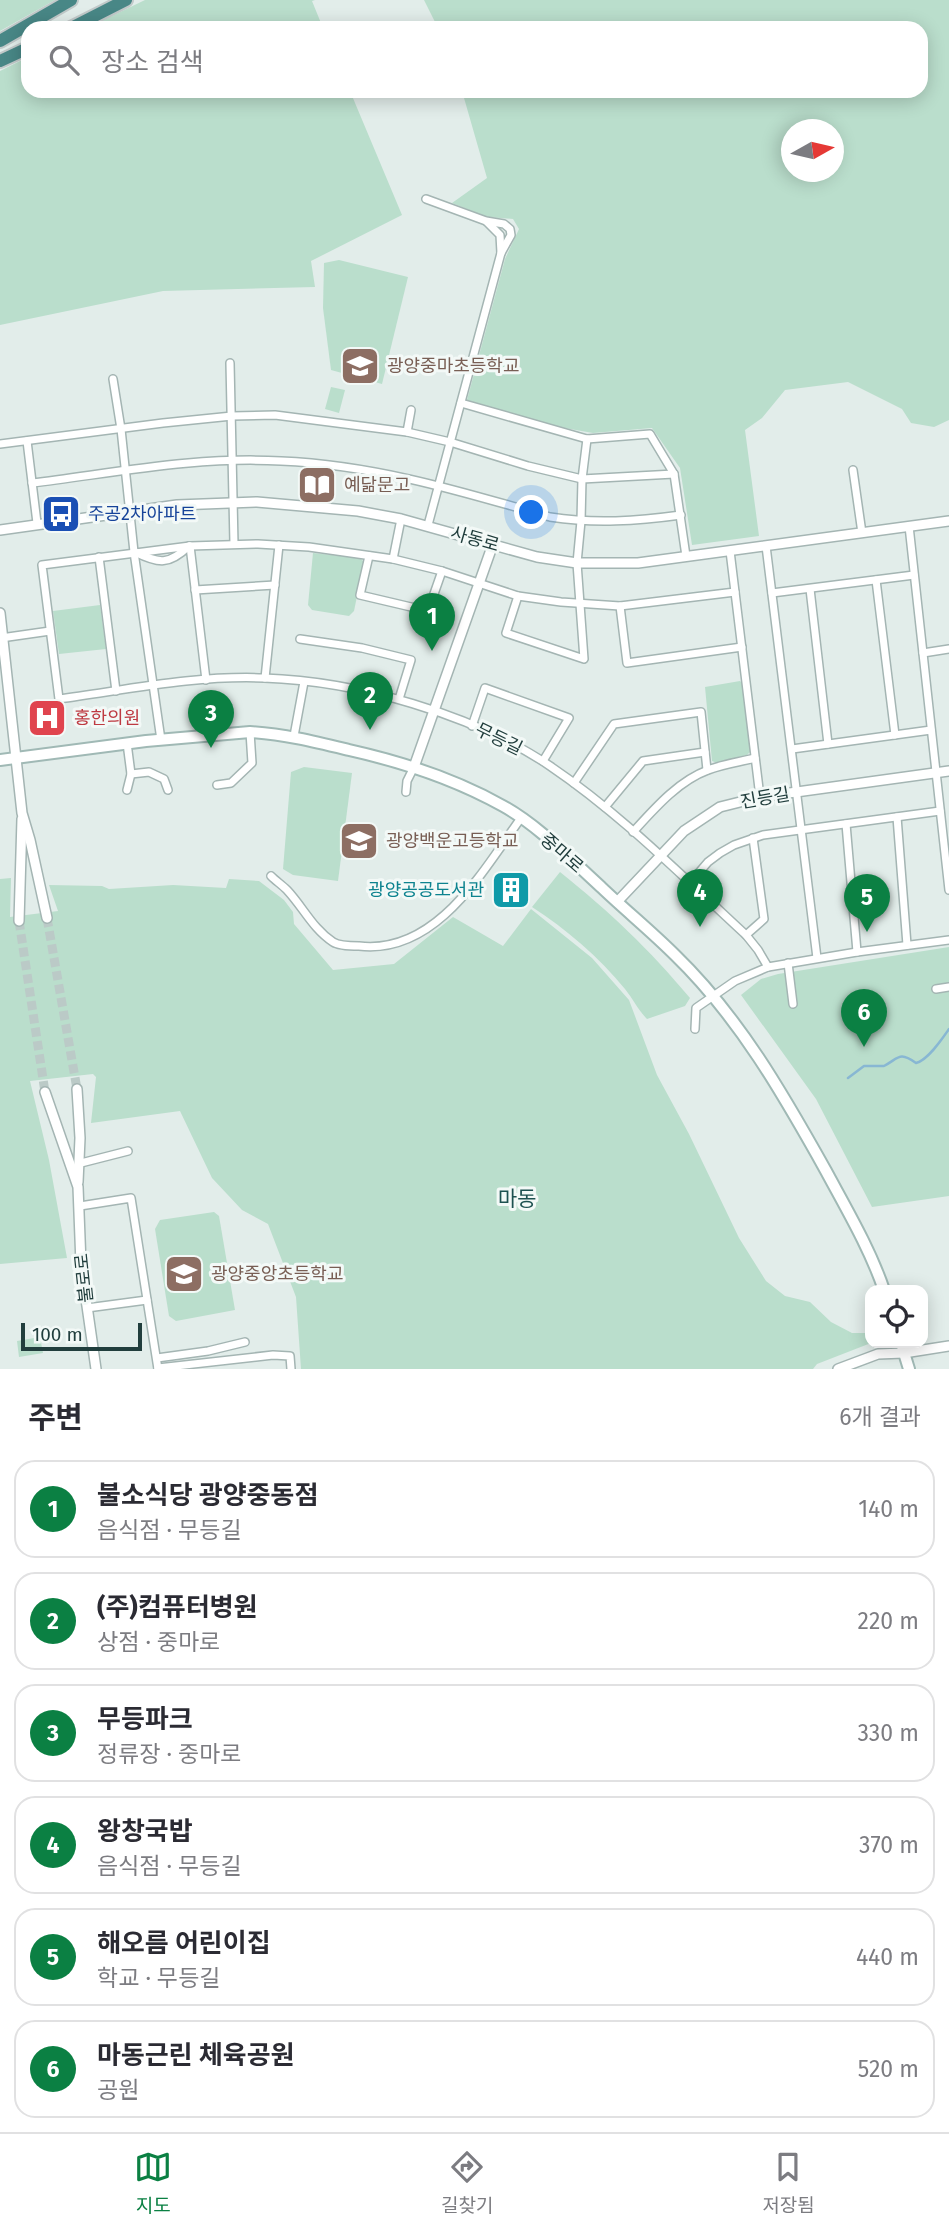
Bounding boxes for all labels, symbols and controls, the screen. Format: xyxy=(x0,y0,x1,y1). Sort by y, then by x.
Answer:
search box xyxy=(21,21,928,98)
icon: search xyxy=(45,41,83,79)
text: 장소 검색 xyxy=(101,47,204,78)
north arrow xyxy=(781,119,844,182)
school or university icon: 광양중마초등학교 xyxy=(339,345,381,387)
place label: 광양중마초등학교 xyxy=(387,355,519,377)
library icon: 예닮문고 xyxy=(296,464,338,506)
place label: 예닮문고 xyxy=(344,474,410,496)
bus stop icon: 주공2차아파트 xyxy=(40,493,82,535)
your location xyxy=(514,495,548,529)
place label: 주공2차아파트 xyxy=(88,503,196,525)
street label: 사동로 xyxy=(448,522,502,556)
pin: 1 xyxy=(409,593,455,651)
pin: 2 xyxy=(347,672,393,730)
pin: 3 xyxy=(188,690,234,748)
hospital icon: 홍한의원 xyxy=(26,697,68,739)
place label: 홍한의원 xyxy=(74,707,140,729)
street label: 무등길 xyxy=(472,718,526,760)
street label: 진등길 xyxy=(739,783,791,813)
school or university icon: 광양백운고등학교 xyxy=(338,820,380,862)
street label: 중마로 xyxy=(536,828,588,878)
place label: 광양백운고등학교 xyxy=(386,830,518,852)
building icon: 광양공공도서관 xyxy=(490,869,532,911)
pin: 4 xyxy=(677,869,723,927)
pin: 5 xyxy=(844,874,890,932)
place label: 광양공공도서관 xyxy=(368,879,484,901)
pin: 6 xyxy=(841,989,887,1047)
district label: 마동 xyxy=(498,1186,536,1212)
street label: 불로로 xyxy=(70,1252,98,1304)
school or university icon: 광양중앙초등학교 xyxy=(163,1253,205,1295)
place label: 광양중앙초등학교 xyxy=(211,1263,343,1285)
map controls xyxy=(865,1285,928,1348)
button: locate xyxy=(865,1285,928,1348)
scale bar xyxy=(21,1320,142,1352)
text: 100 m xyxy=(32,1323,83,1346)
text: 주변 xyxy=(28,1400,83,1436)
text: 6개 결과 xyxy=(839,1403,921,1431)
text: 불소식당 광양중동점 xyxy=(97,1480,318,1511)
text: 1 xyxy=(48,1495,58,1523)
text: 140 m xyxy=(858,1495,919,1523)
text: 음식점 · 무등길 xyxy=(97,1516,242,1544)
text: (주)컴퓨터병원 xyxy=(97,1592,257,1623)
text: 2 xyxy=(47,1607,59,1635)
text: 220 m xyxy=(858,1607,919,1635)
text: 상점 · 중마로 xyxy=(97,1628,221,1656)
text: 무등파크 xyxy=(97,1704,193,1735)
text: 3 xyxy=(47,1719,59,1747)
text: 330 m xyxy=(857,1719,919,1747)
text: 정류장 · 중마로 xyxy=(97,1740,242,1768)
text: 왕창국밥 xyxy=(97,1816,193,1847)
text: 4 xyxy=(47,1831,60,1859)
text: 370 m xyxy=(859,1831,919,1859)
text: 음식점 · 무등길 xyxy=(97,1852,242,1880)
text: 해오름 어린이집 xyxy=(97,1928,271,1959)
text: 5 xyxy=(47,1943,59,1971)
text: 440 m xyxy=(856,1943,919,1971)
text: 학교 · 무등길 xyxy=(97,1964,221,1992)
text: 마동근린 체육공원 xyxy=(97,2040,295,2071)
text: 6 xyxy=(47,2055,59,2083)
text: 520 m xyxy=(858,2055,919,2083)
text: 공원 xyxy=(97,2076,139,2104)
tab: 지도 xyxy=(134,2148,172,2217)
tab: 길찾기 xyxy=(441,2148,493,2217)
tab: 저장됨 xyxy=(762,2148,815,2217)

